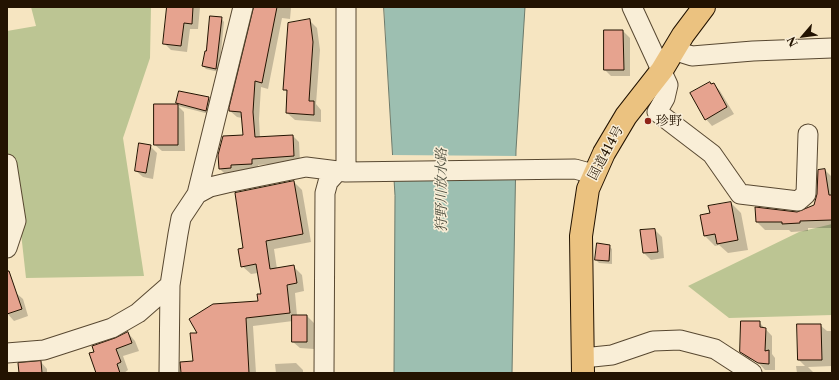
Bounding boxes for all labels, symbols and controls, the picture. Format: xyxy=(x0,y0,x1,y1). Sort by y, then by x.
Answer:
north arrow xyxy=(783,16,823,56)
text: N xyxy=(784,34,801,49)
place label: 珍野 xyxy=(656,113,682,129)
marker: 珍野 xyxy=(643,116,653,126)
street label: 国道414号 xyxy=(585,123,627,183)
water label: 狩野川放水路 xyxy=(434,148,450,232)

